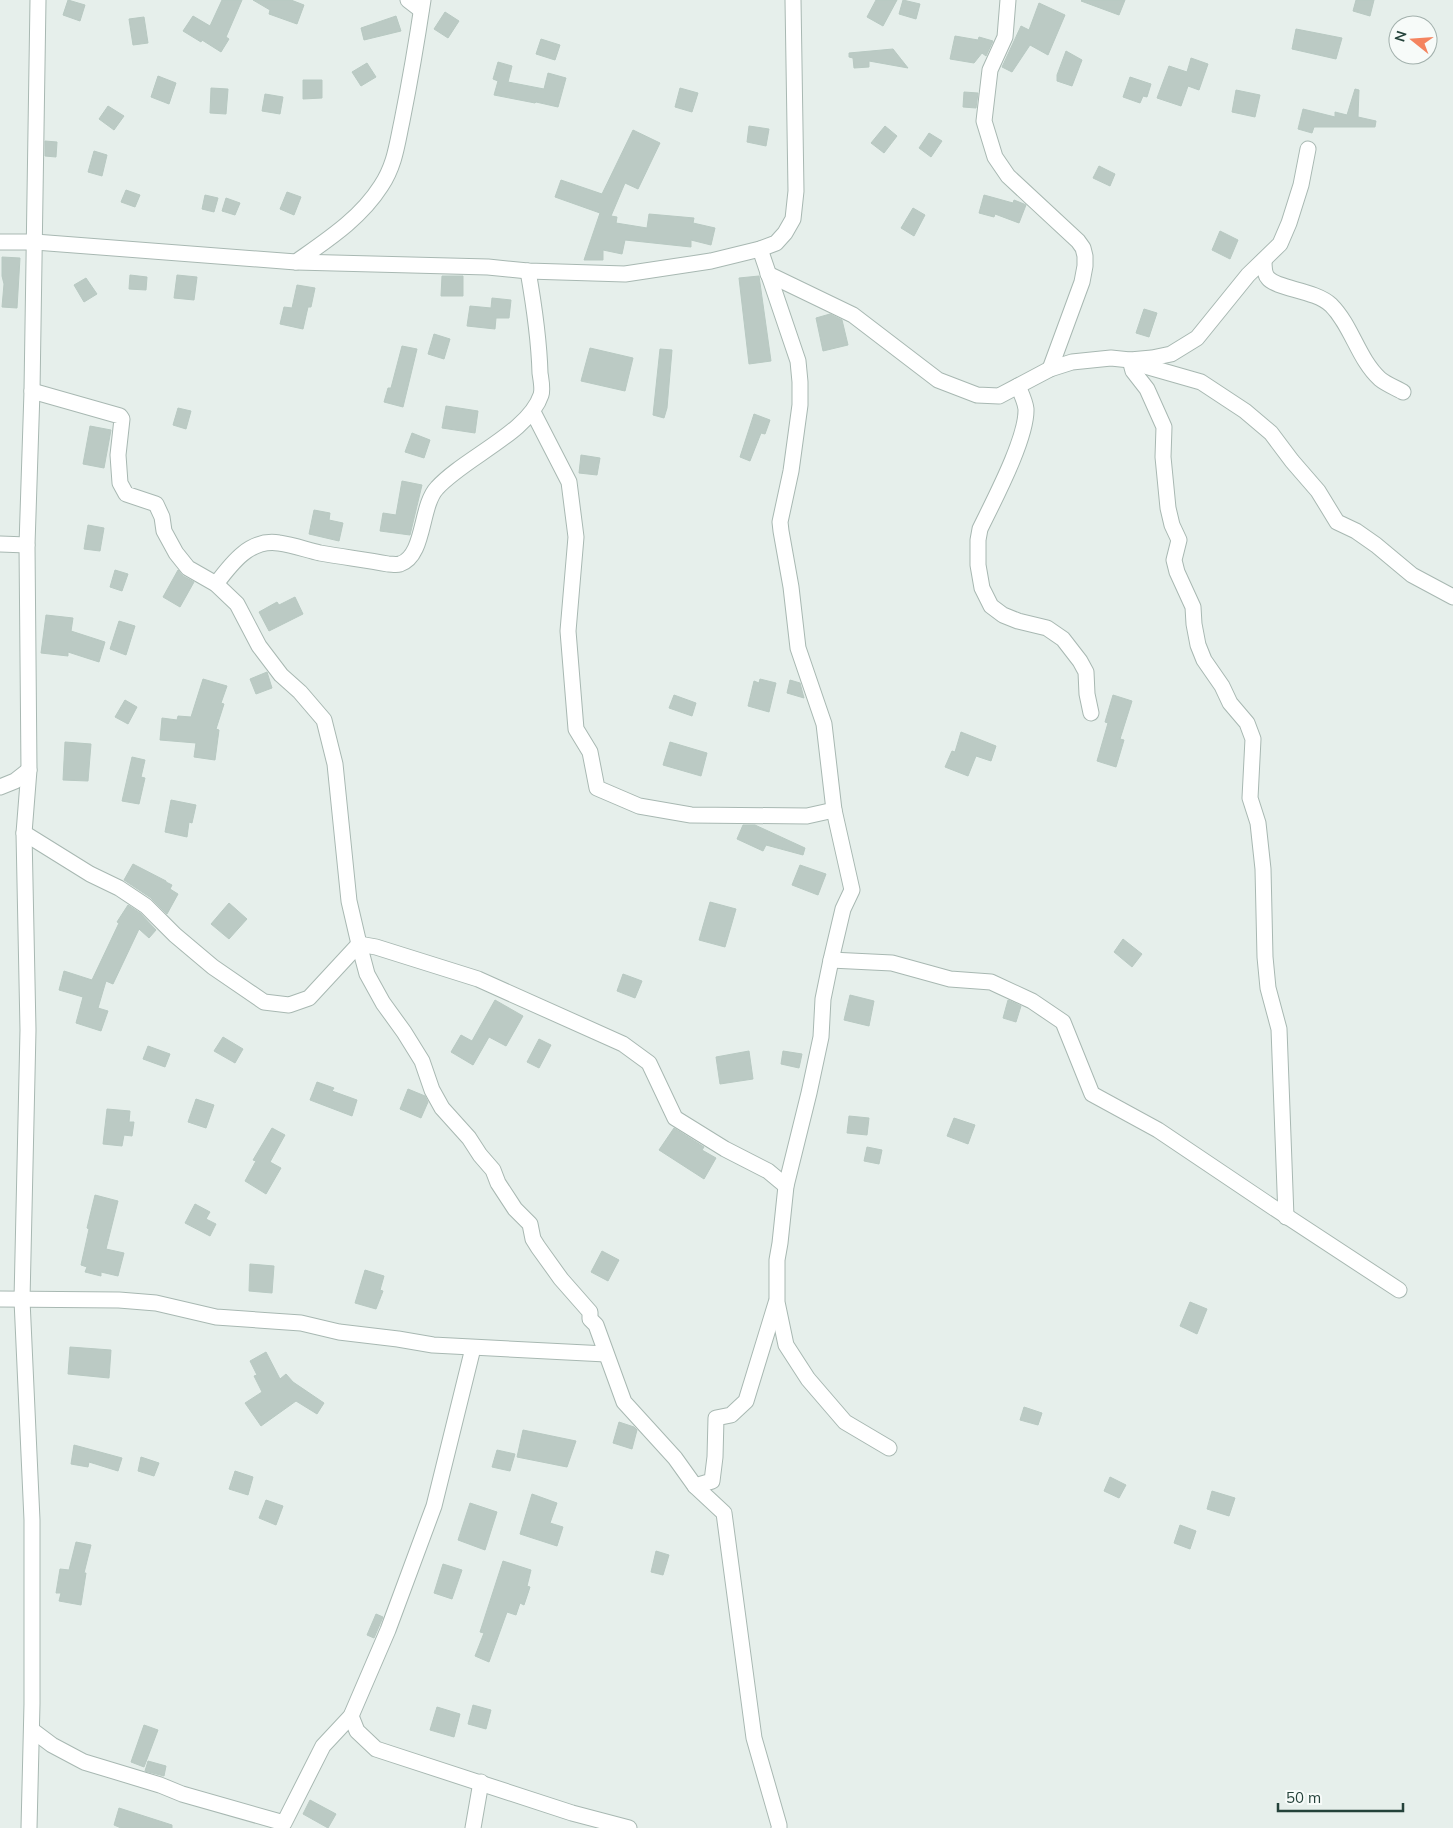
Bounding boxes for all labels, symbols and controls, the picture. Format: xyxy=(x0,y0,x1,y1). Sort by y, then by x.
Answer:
north arrow xyxy=(1388,15,1438,65)
text: N xyxy=(1390,29,1411,44)
scale bar xyxy=(1278,1780,1403,1812)
text: 50 m xyxy=(1286,1788,1321,1807)

